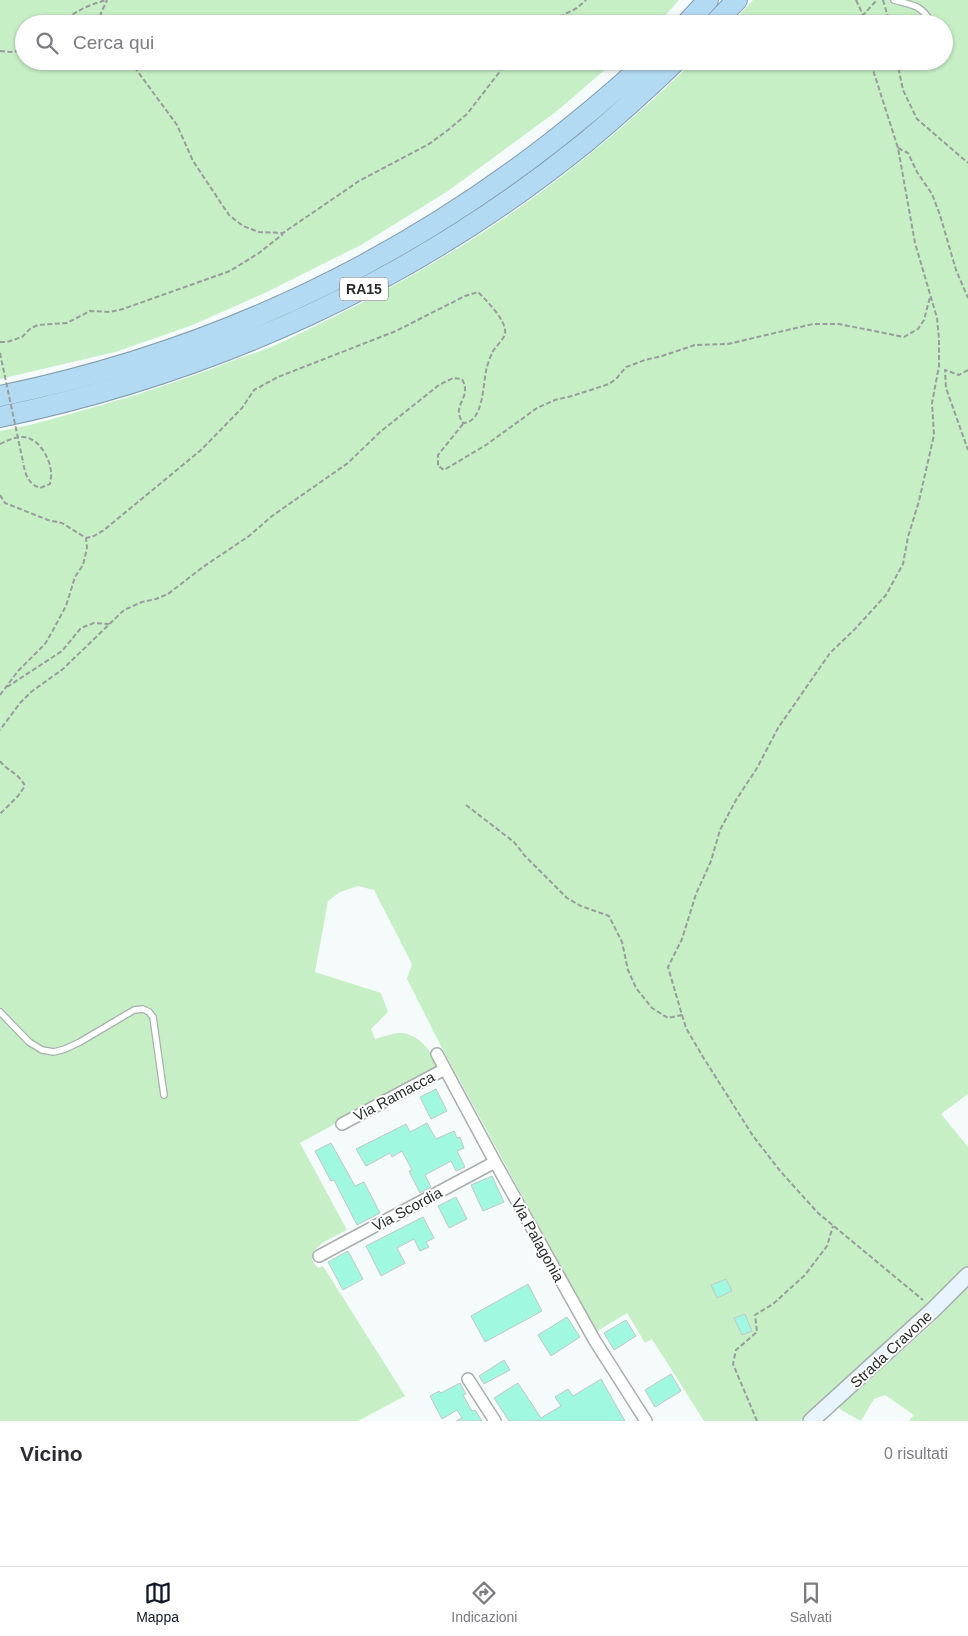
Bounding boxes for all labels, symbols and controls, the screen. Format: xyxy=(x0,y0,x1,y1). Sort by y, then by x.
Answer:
search box xyxy=(15,15,953,70)
icon: search xyxy=(33,29,61,57)
text: Cerca qui xyxy=(73,32,154,53)
road number: RA15 xyxy=(340,278,388,300)
street label: Via Ramacca xyxy=(351,1067,438,1124)
street label: Via Scordia xyxy=(369,1183,445,1234)
street label: Via Palagonia xyxy=(508,1196,568,1285)
street label: Strada Cravone xyxy=(847,1307,935,1391)
text: Vicino xyxy=(20,1442,83,1465)
text: 0 risultati xyxy=(884,1445,948,1462)
tab: Mappa xyxy=(136,1579,179,1625)
tab: Indicazioni xyxy=(451,1579,517,1625)
tab: Salvati xyxy=(790,1579,832,1625)

